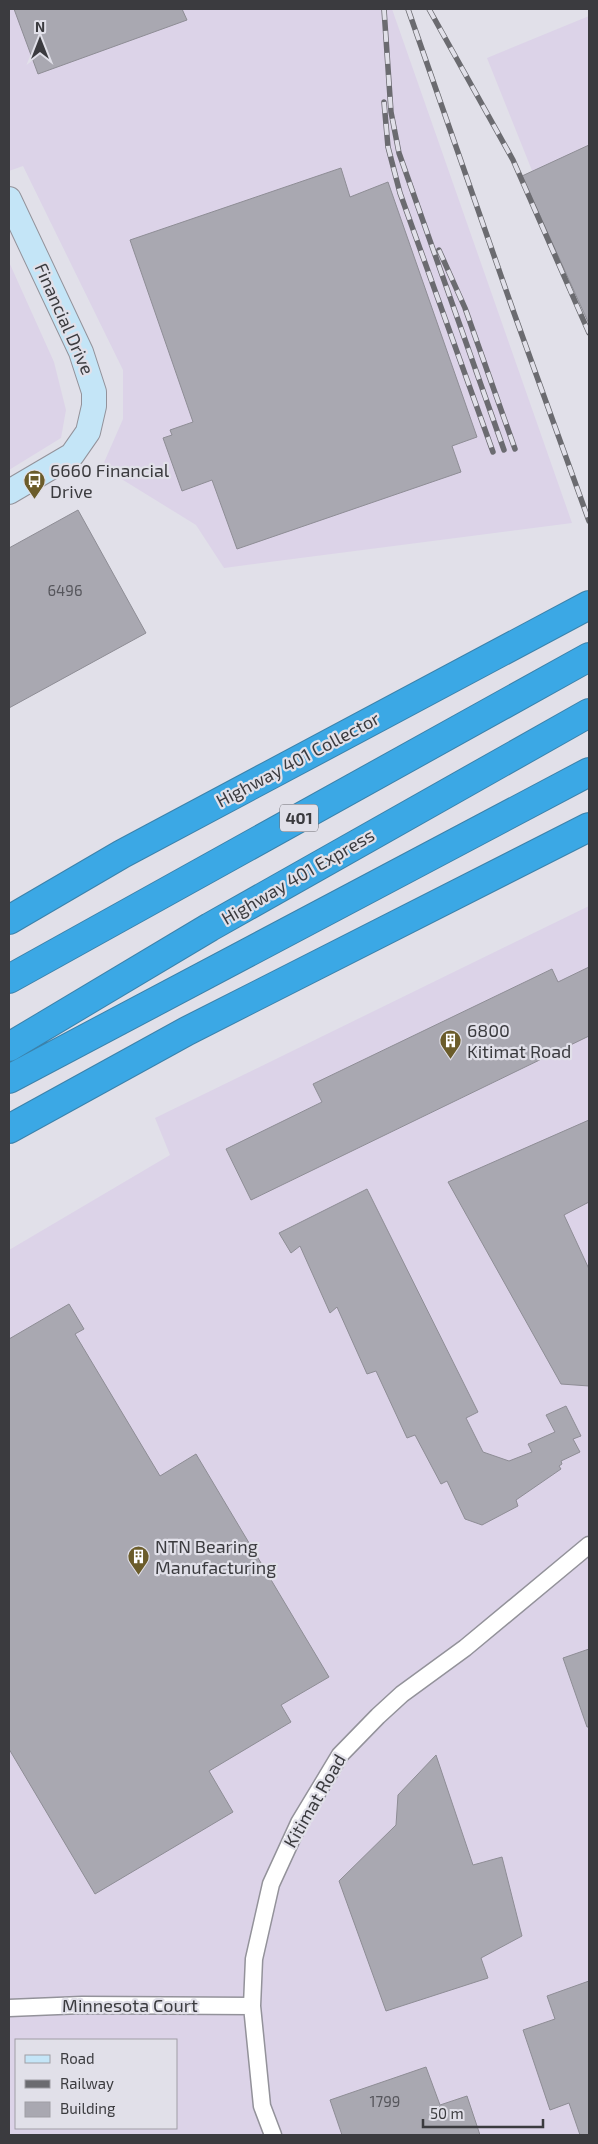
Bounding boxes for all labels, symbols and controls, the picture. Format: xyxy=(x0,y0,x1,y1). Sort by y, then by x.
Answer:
north arrow xyxy=(15,15,65,65)
text: N xyxy=(35,18,45,35)
street label: Financial Drive xyxy=(31,259,99,378)
place label: 6660 Financial Drive xyxy=(50,459,170,502)
bus stop icon: 6660 Financial Drive xyxy=(22,469,46,500)
house number: 6496 xyxy=(48,581,82,599)
street label: Highway 401 Collector xyxy=(212,707,383,812)
road number: 401 xyxy=(280,804,318,831)
street label: Highway 401 Express xyxy=(217,823,378,929)
place label: 6800 Kitimat Road xyxy=(467,1019,571,1062)
building icon: 6800 Kitimat Road xyxy=(439,1029,463,1060)
place label: NTN Bearing Manufacturing xyxy=(155,1535,276,1578)
building icon: NTN Bearing Manufacturing xyxy=(127,1545,151,1576)
street label: Kitimat Road xyxy=(279,1750,350,1851)
street label: Minnesota Court xyxy=(62,1994,198,2016)
legend xyxy=(15,2039,178,2129)
text: Road xyxy=(60,2049,95,2067)
text: Railway xyxy=(60,2074,114,2092)
house number: 1799 xyxy=(370,2092,400,2110)
scale bar xyxy=(423,2096,543,2128)
text: Building xyxy=(60,2099,116,2117)
text: 50 m xyxy=(430,2104,464,2122)

